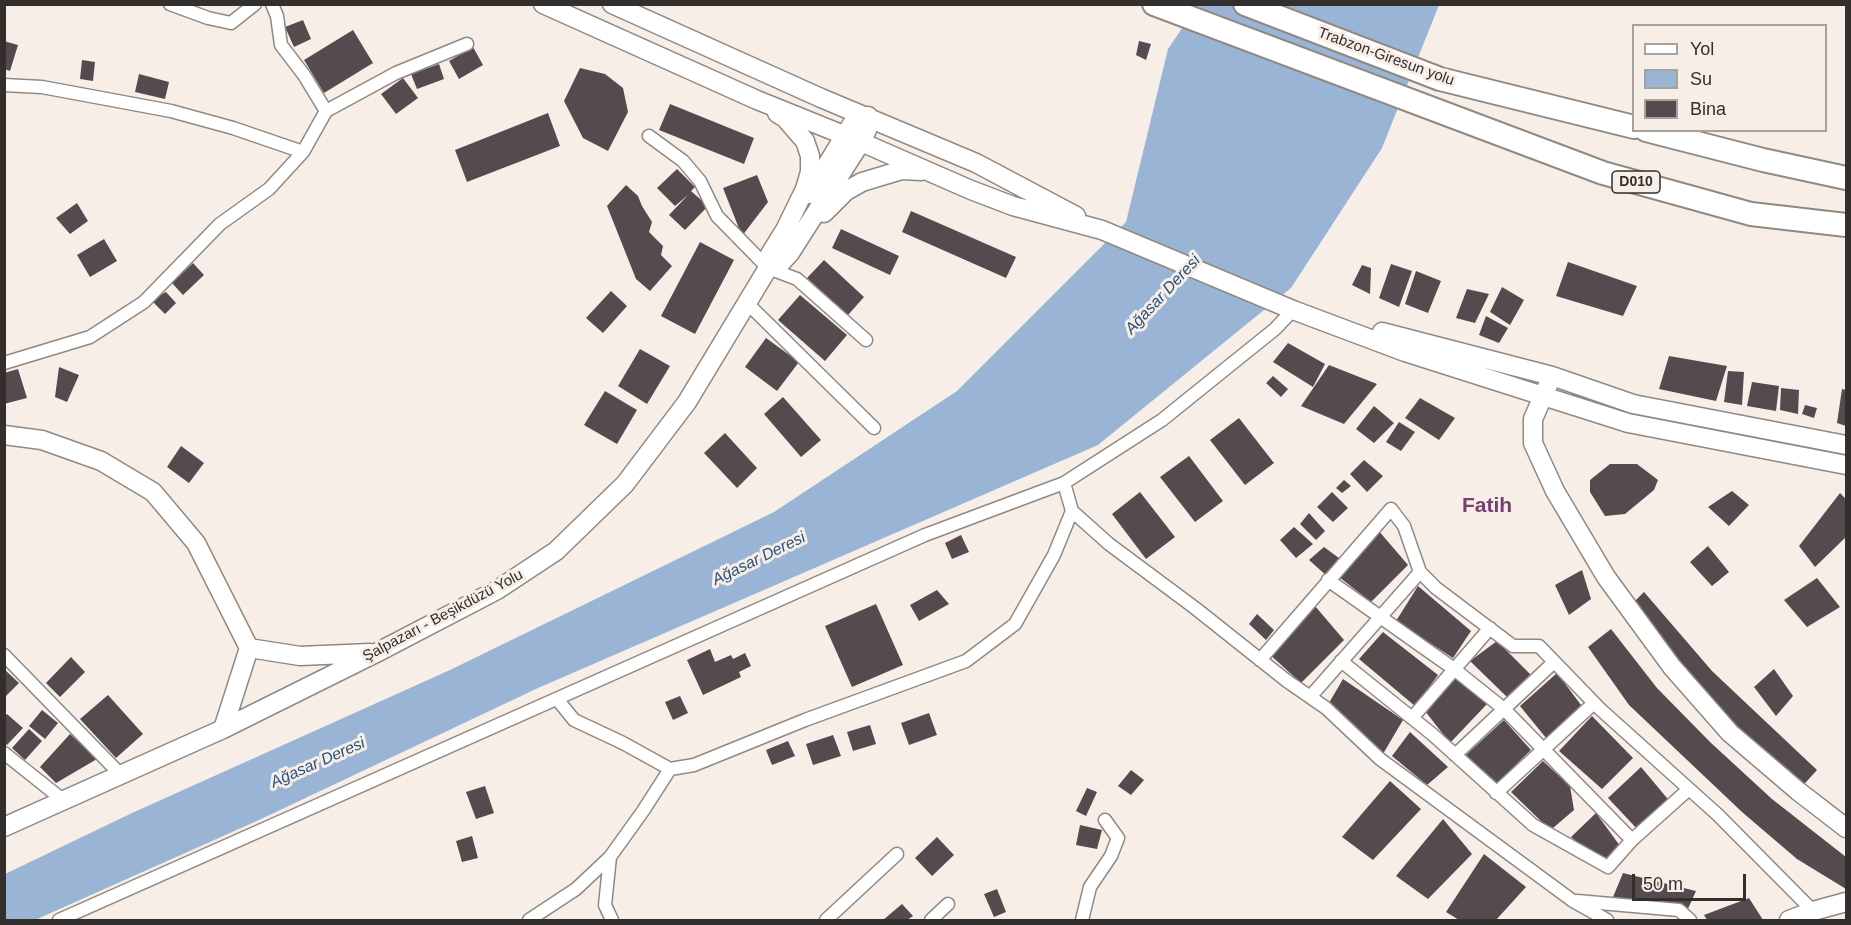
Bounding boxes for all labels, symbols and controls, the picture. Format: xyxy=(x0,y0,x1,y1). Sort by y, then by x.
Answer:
street label: Trabzon-Giresun yolu xyxy=(1315,24,1457,90)
legend xyxy=(1632,24,1827,132)
text: Yol xyxy=(1690,39,1714,59)
text: Su xyxy=(1690,69,1712,89)
text: Bina xyxy=(1690,99,1726,119)
road number: D010 xyxy=(1612,171,1660,193)
water label: Ağasar Deresi xyxy=(1121,251,1205,339)
district label: Fatih xyxy=(1462,493,1512,519)
water label: Ağasar Deresi xyxy=(709,528,809,590)
street label: Şalpazarı - Beşikdüzü Yolu xyxy=(360,566,526,666)
water label: Ağasar Deresi xyxy=(268,734,368,792)
scale bar xyxy=(1635,862,1749,900)
text: 50 m xyxy=(1643,874,1683,894)

